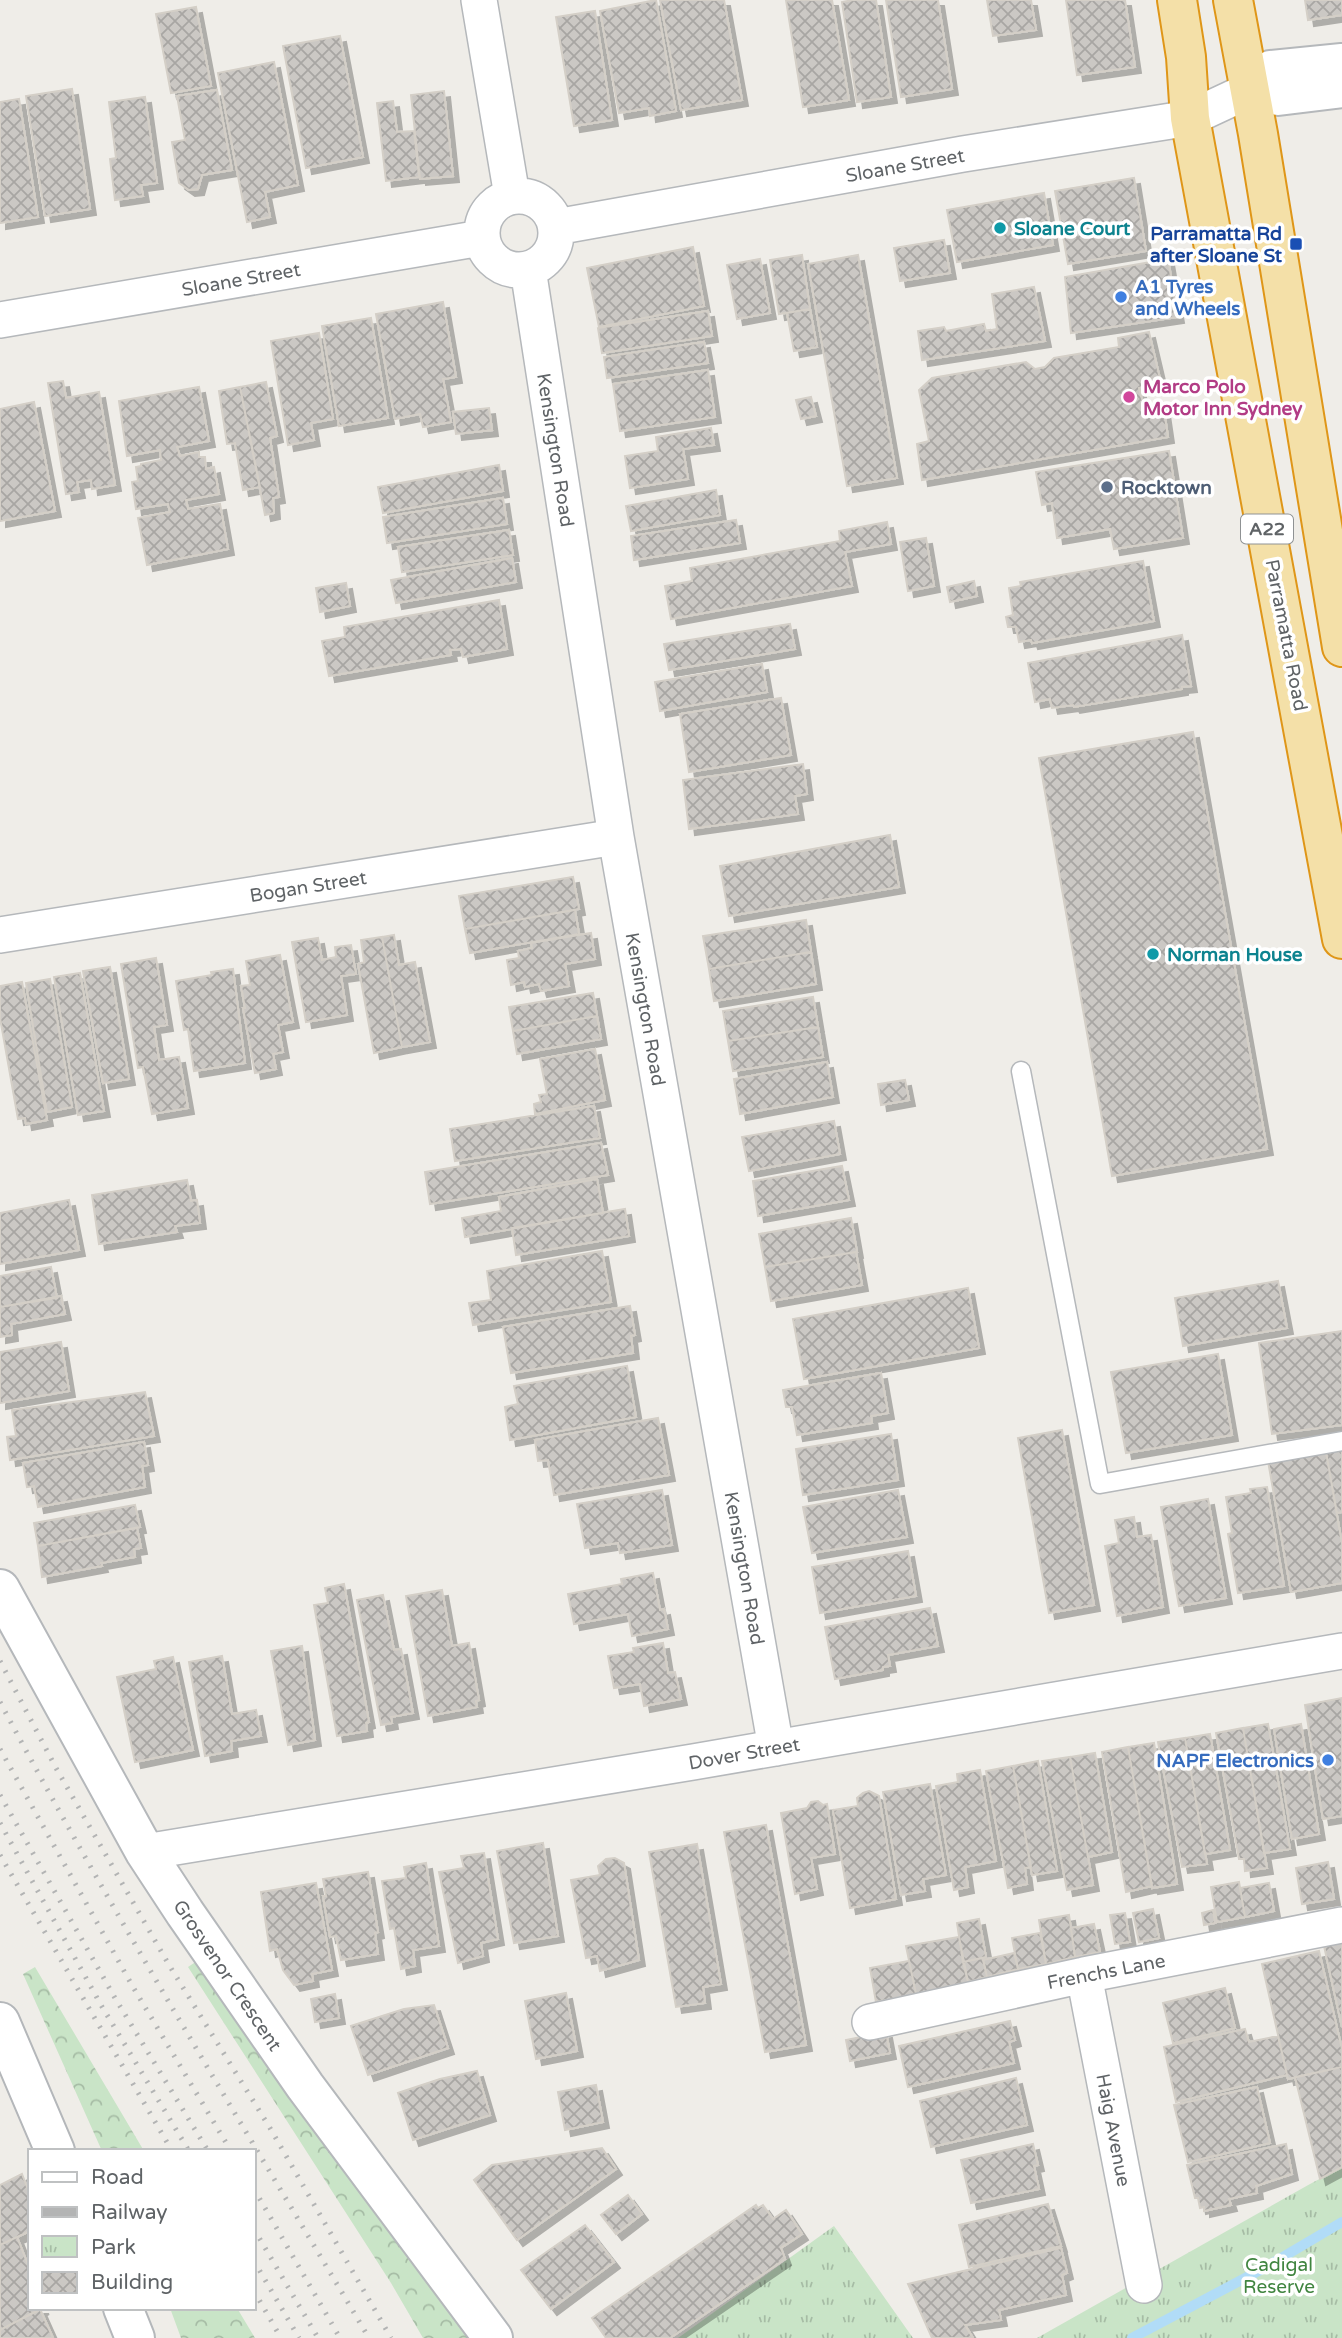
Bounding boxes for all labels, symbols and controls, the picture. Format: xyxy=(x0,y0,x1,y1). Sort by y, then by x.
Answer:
street label: Sloane Street xyxy=(844,145,966,187)
place label: Sloane Court xyxy=(1014,218,1131,240)
marker: Sloane Court xyxy=(992,220,1008,236)
place label: Parramatta Rd after Sloane St xyxy=(1150,223,1283,267)
marker: Parramatta Rd after Sloane St xyxy=(1288,236,1304,252)
street label: Sloane Street xyxy=(180,259,302,301)
place label: A1 Tyres and Wheels xyxy=(1135,276,1240,320)
marker: A1 Tyres and Wheels xyxy=(1113,289,1129,305)
street label: Kensington Road xyxy=(532,372,578,529)
place label: Marco Polo Motor Inn Sydney xyxy=(1143,376,1303,421)
marker: Marco Polo Motor Inn Sydney xyxy=(1121,389,1137,405)
place label: Rocktown xyxy=(1121,477,1212,499)
marker: Rocktown xyxy=(1099,479,1115,495)
road number: A22 xyxy=(1241,514,1293,544)
street label: Parramatta Road xyxy=(1261,558,1312,713)
street label: Bogan Street xyxy=(248,867,368,907)
street label: Kensington Road xyxy=(621,931,669,1088)
place label: Norman House xyxy=(1167,944,1303,966)
marker: Norman House xyxy=(1145,946,1161,962)
street label: Kensington Road xyxy=(720,1490,768,1647)
street label: Dover Street xyxy=(687,1733,802,1775)
place label: NAPF Electronics xyxy=(1156,1750,1314,1772)
marker: NAPF Electronics xyxy=(1320,1752,1336,1768)
street label: Grosvenor Crescent xyxy=(168,1896,286,2055)
street label: Frenchs Lane xyxy=(1045,1950,1167,1994)
street label: Haig Avenue xyxy=(1091,2072,1135,2189)
legend xyxy=(28,2149,256,2310)
text: Road xyxy=(91,2165,144,2190)
text: Railway xyxy=(91,2200,168,2225)
text: Park xyxy=(91,2235,136,2260)
park label: Cadigal Reserve xyxy=(1243,2254,1315,2298)
text: Building xyxy=(91,2270,173,2295)

